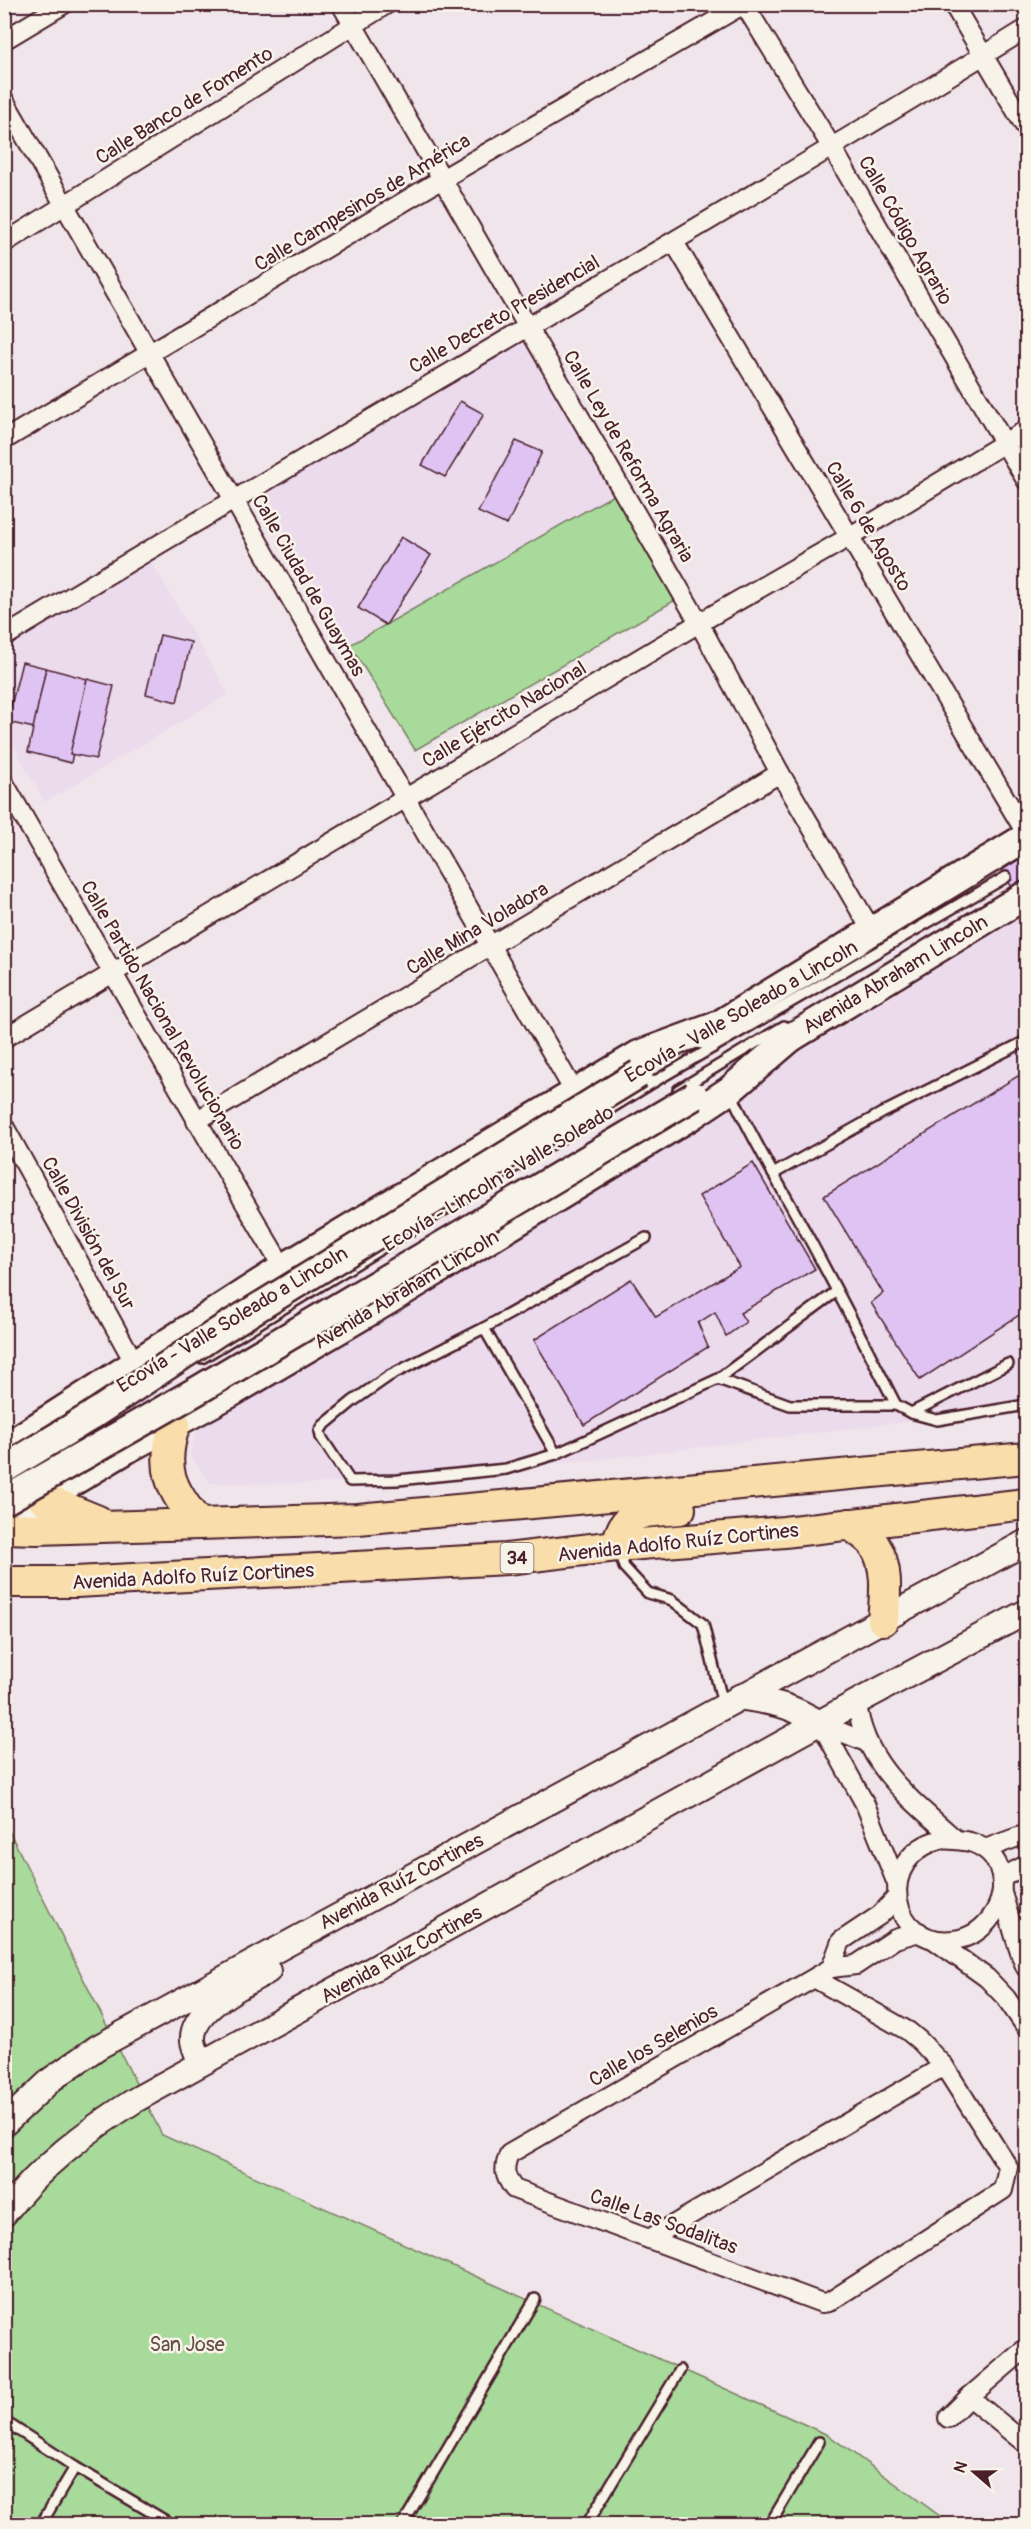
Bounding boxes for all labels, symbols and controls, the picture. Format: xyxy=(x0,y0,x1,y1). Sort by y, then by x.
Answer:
street label: Calle Banco de Fomento xyxy=(91,41,278,170)
street label: Calle Campesinos de América xyxy=(250,128,475,277)
street label: Calle Código Agrario xyxy=(853,151,959,309)
street label: Calle Decreto Presidencial xyxy=(404,250,604,379)
street label: Calle Ley de Reforma Agraria xyxy=(558,346,700,567)
street label: Calle 6 de Agosto xyxy=(820,457,917,596)
street label: Calle Ciudad de Guaymas xyxy=(246,490,371,681)
street label: Calle Ejército Nacional xyxy=(417,655,591,773)
street label: Calle Partido Nacional Revolucionario xyxy=(75,876,250,1155)
street label: Calle Mina Voladora xyxy=(402,876,553,981)
street label: Avenida Abraham Lincoln xyxy=(798,909,992,1040)
street label: Ecovía - Valle Soleado a Lincoln xyxy=(620,934,862,1088)
street label: Ecovía - Lincoln a Valle Soleado xyxy=(378,1099,618,1257)
street label: Calle División del Sur xyxy=(36,1152,141,1314)
street label: Avenida Abraham Lincoln xyxy=(309,1224,503,1355)
street label: Ecovía - Valle Soleado a Lincoln xyxy=(112,1241,352,1398)
street label: Avenida Adolfo Ruíz Cortines xyxy=(556,1517,800,1568)
road number: 34 xyxy=(500,1543,534,1573)
street label: Avenida Adolfo Ruíz Cortines xyxy=(71,1558,315,1595)
street label: Avenida Ruíz Cortines xyxy=(315,1828,488,1935)
street label: Avenida Ruiz Cortines xyxy=(316,1900,486,2009)
street label: Calle los Selenios xyxy=(584,1998,722,2092)
street label: Calle Las Sodalitas xyxy=(587,2183,741,2260)
park label: San Jose xyxy=(149,2332,225,2357)
north arrow xyxy=(944,2442,1004,2502)
text: N xyxy=(950,2459,972,2476)

